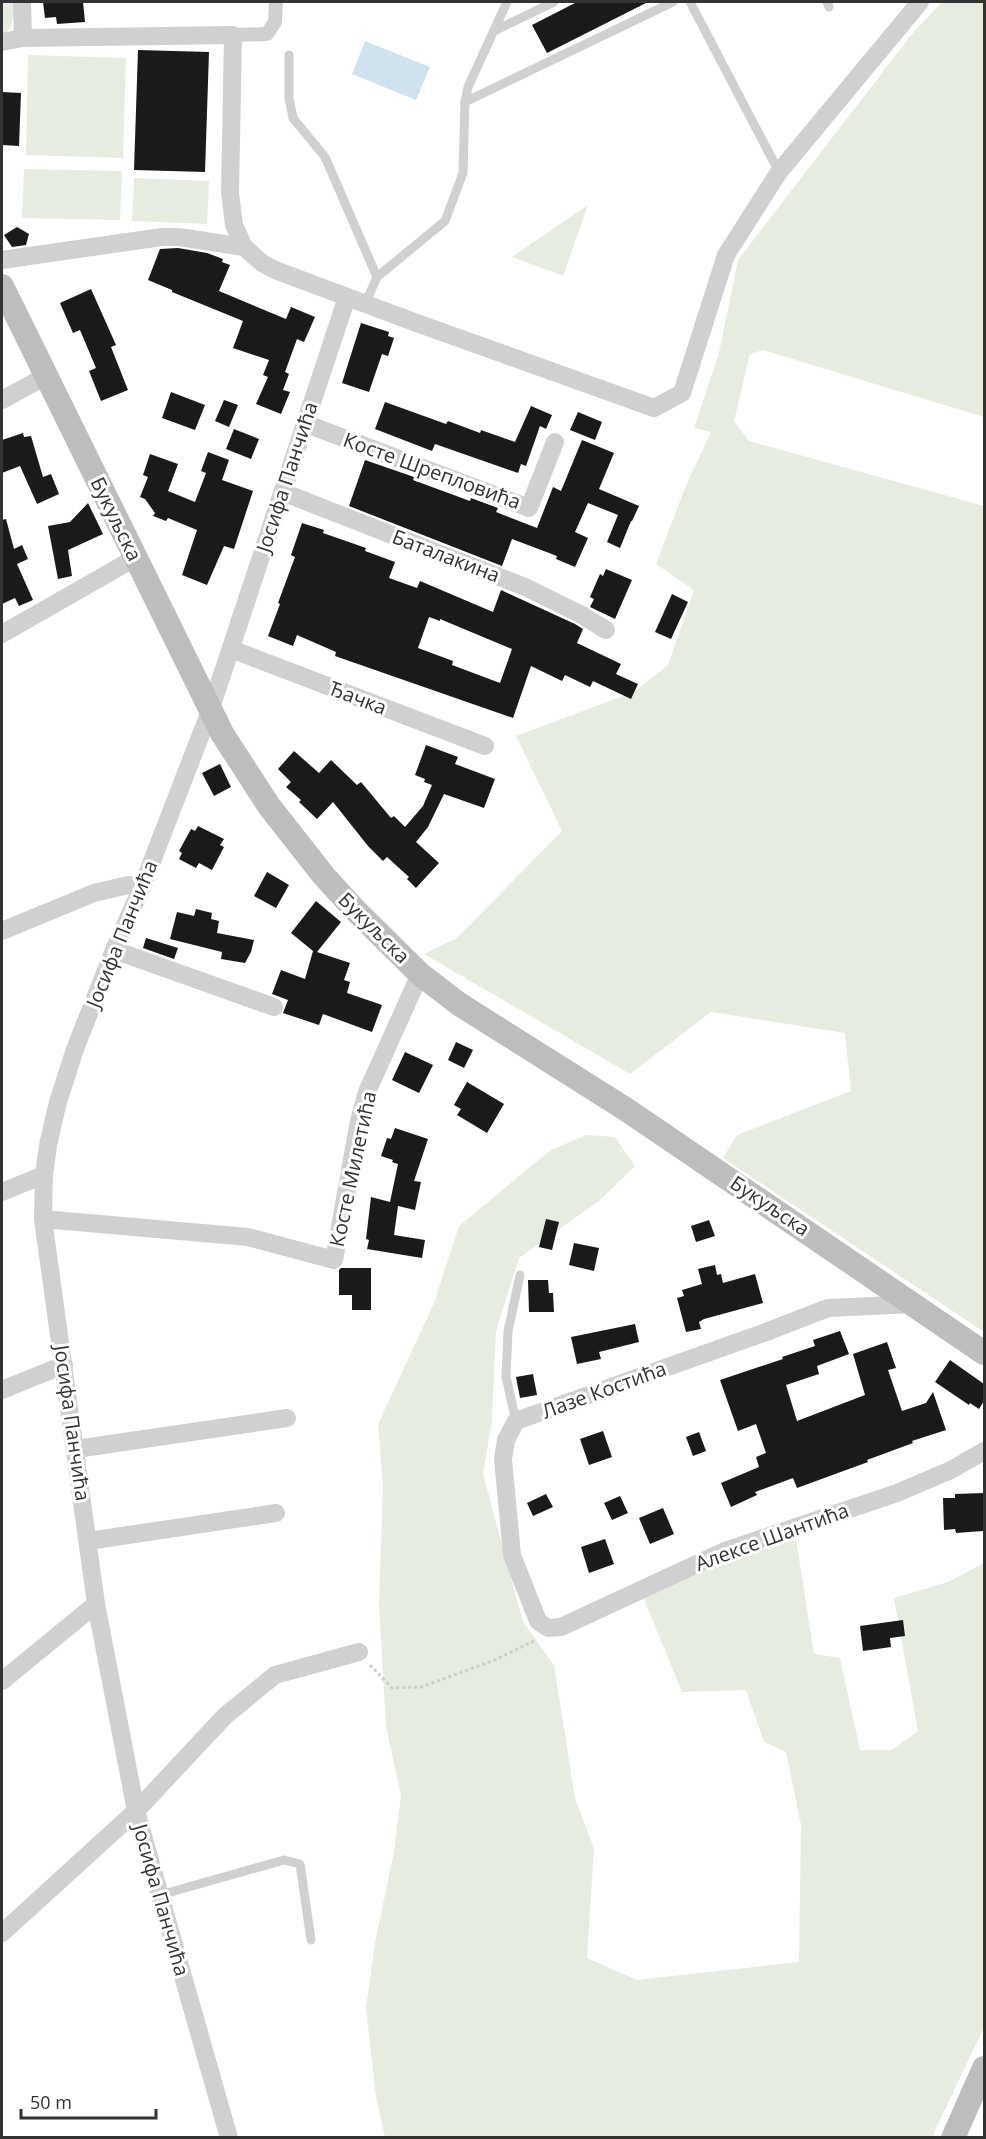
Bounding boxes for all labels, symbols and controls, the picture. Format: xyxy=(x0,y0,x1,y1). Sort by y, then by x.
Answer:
street label: Јосифа Панчића xyxy=(249,398,324,558)
street label: Косте Шрепловића xyxy=(340,426,525,515)
street label: Букуљска xyxy=(84,472,148,565)
street label: Баталакина xyxy=(388,523,504,588)
street label: Ђачка xyxy=(326,674,391,721)
street label: Јосифа Панчића xyxy=(79,856,163,1013)
street label: Букуљска xyxy=(333,886,416,969)
street label: Косте Милетића xyxy=(323,1089,382,1249)
street label: Букуљска xyxy=(725,1169,815,1242)
street label: Јосифа Панчића xyxy=(48,1341,97,1502)
street label: Лазе Костића xyxy=(538,1355,670,1425)
street label: Алексе Шантића xyxy=(691,1496,852,1577)
street label: Јосифа Панчића xyxy=(126,1819,196,1979)
scale bar xyxy=(21,2082,156,2120)
text: 50 m xyxy=(30,2090,72,2114)

